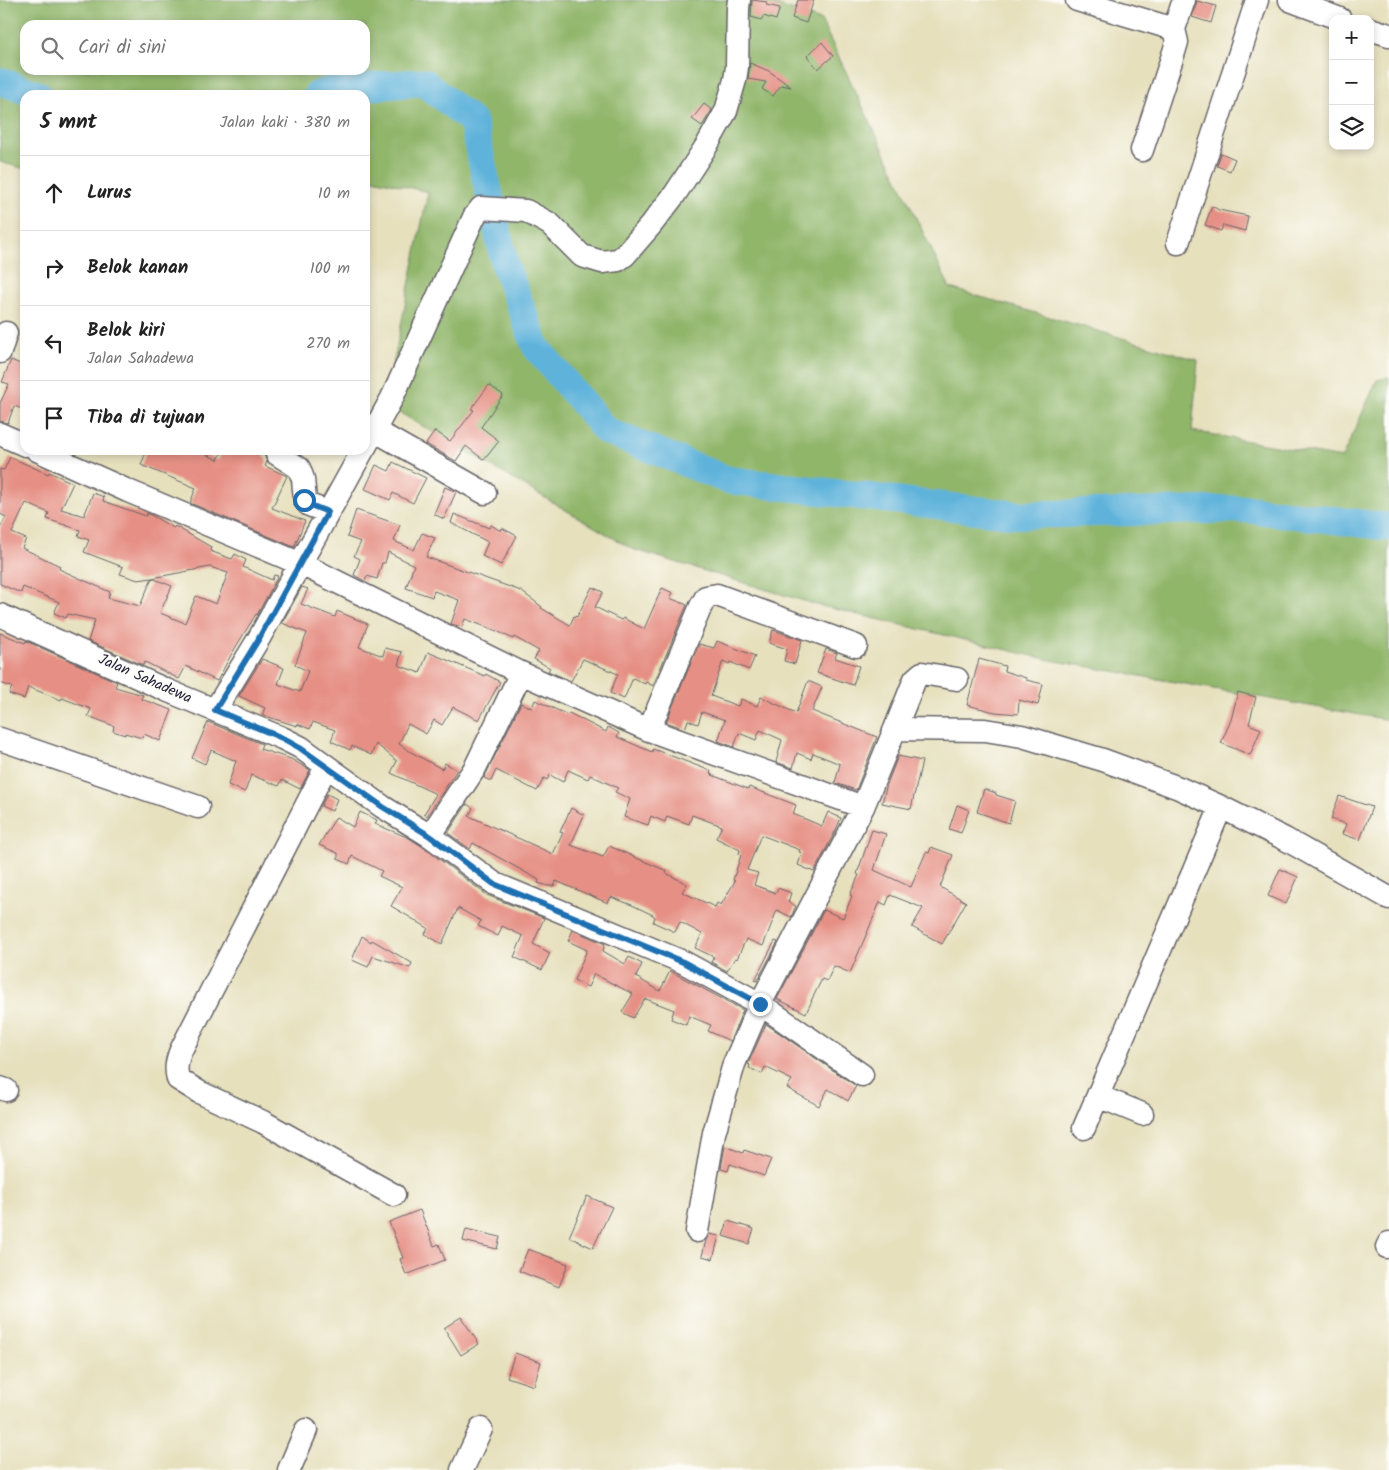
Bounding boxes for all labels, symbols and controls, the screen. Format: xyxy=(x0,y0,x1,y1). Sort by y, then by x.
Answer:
map controls xyxy=(1329,15,1374,150)
button: + xyxy=(1329,15,1374,60)
search box xyxy=(20,20,370,75)
text: Cari di sini xyxy=(78,33,166,63)
icon: search xyxy=(38,34,66,62)
button: − xyxy=(1329,60,1374,105)
button: layers xyxy=(1329,105,1374,150)
text: 5 mnt xyxy=(40,106,97,139)
text: Jalan kaki · 380 m xyxy=(220,110,350,135)
text: Lurus xyxy=(87,178,132,208)
icon: ahead xyxy=(40,179,68,207)
text: 10 m xyxy=(318,181,350,206)
text: Belok kanan xyxy=(87,253,188,283)
icon: right xyxy=(40,254,68,282)
text: 100 m xyxy=(310,256,350,281)
text: Belok kiri xyxy=(87,316,165,346)
icon: left xyxy=(40,329,68,357)
text: 270 m xyxy=(306,331,350,356)
text: Jalan Sahadewa xyxy=(87,346,194,371)
text: Tiba di tujuan xyxy=(87,403,205,433)
icon: arrive xyxy=(40,404,68,432)
route start xyxy=(293,489,316,512)
street label: Jalan Sahadewa xyxy=(94,648,196,710)
route end xyxy=(749,993,772,1016)

